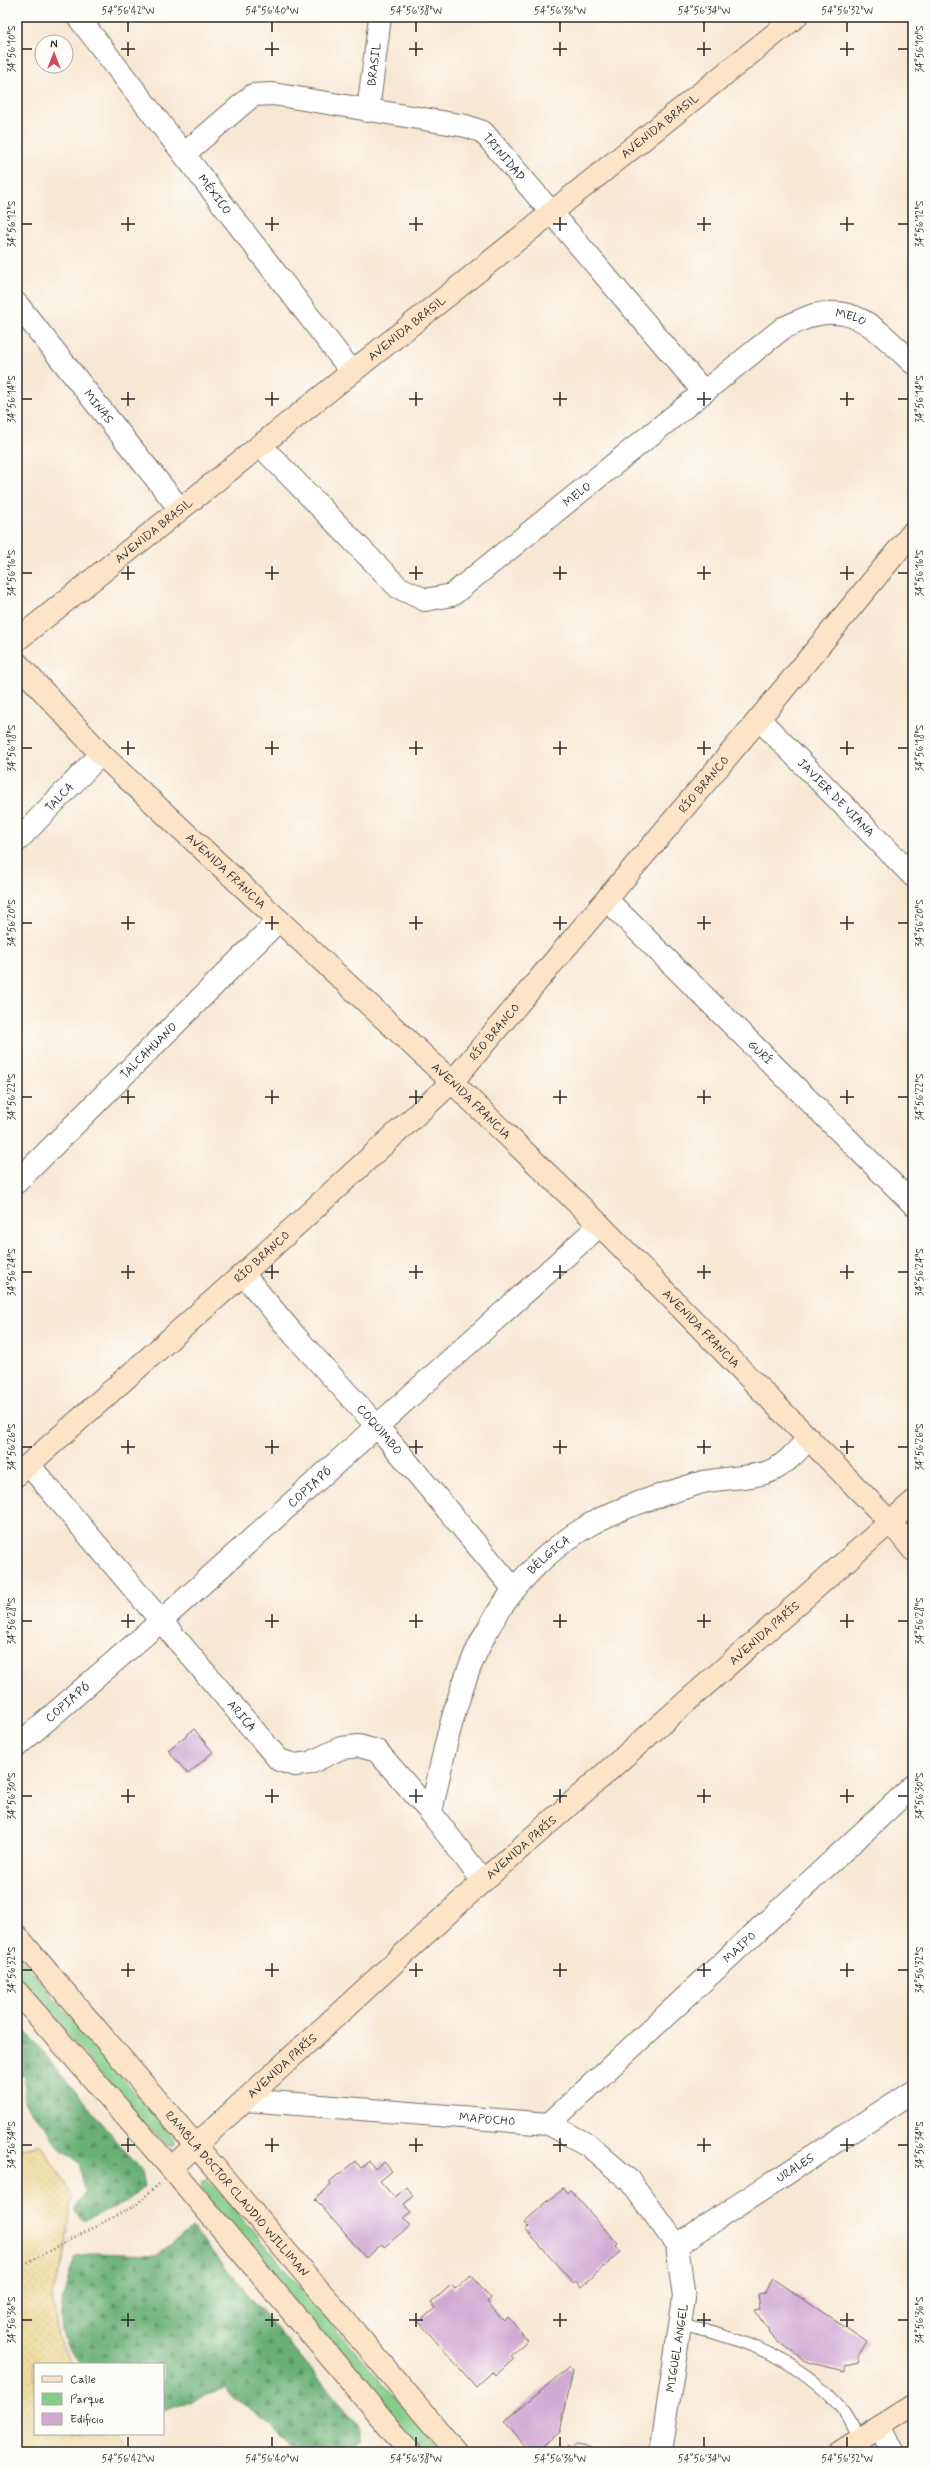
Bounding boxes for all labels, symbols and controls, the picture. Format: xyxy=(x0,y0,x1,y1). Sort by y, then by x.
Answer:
text: 54°56'42"W xyxy=(102,4,154,18)
text: 54°56'40"W xyxy=(245,4,299,18)
text: 54°56'38"W xyxy=(390,4,442,18)
text: 54°56'36"W xyxy=(534,4,586,18)
text: 54°56'34"W xyxy=(678,4,730,18)
text: 54°56'32"W xyxy=(821,4,873,18)
text: 34°56'10"S xyxy=(5,25,19,73)
text: 34°56'10"S xyxy=(913,25,927,73)
north arrow xyxy=(34,34,74,74)
text: N xyxy=(50,38,58,52)
street label: BRASIL xyxy=(364,41,386,87)
street label: AVENIDA BRASIL xyxy=(618,90,703,163)
street label: TRINIDAD xyxy=(478,130,528,185)
street label: MÉXICO xyxy=(194,172,235,218)
text: 34°56'12"S xyxy=(5,200,19,247)
text: 34°56'12"S xyxy=(913,200,927,247)
street label: AVENIDA BRASIL xyxy=(365,293,450,365)
street label: MELO xyxy=(834,306,869,330)
text: 34°56'14"S xyxy=(5,375,19,423)
text: 34°56'14"S xyxy=(913,375,927,423)
street label: MINAS xyxy=(79,387,116,428)
street label: MELO xyxy=(560,479,595,511)
street label: AVENIDA BRASIL xyxy=(112,495,197,567)
text: 34°56'16"S xyxy=(5,549,19,596)
text: 34°56'16"S xyxy=(913,549,927,596)
text: 34°56'18"S xyxy=(5,724,19,771)
text: 34°56'18"S xyxy=(913,724,927,771)
street label: RÍO BRANCO xyxy=(676,753,733,817)
street label: JAVIER DE VIANA xyxy=(793,756,877,841)
street label: TALCA xyxy=(42,780,78,816)
street label: AVENIDA FRANCIA xyxy=(182,830,269,913)
text: 34°56'20"S xyxy=(5,899,19,947)
text: 34°56'20"S xyxy=(913,899,927,947)
street label: RÍO BRANCO xyxy=(466,1000,524,1064)
street label: TALCAHUANO xyxy=(117,1019,181,1083)
street label: GURÍ xyxy=(744,1037,775,1069)
street label: AVENIDA FRANCIA xyxy=(427,1060,514,1143)
text: 34°56'22"S xyxy=(5,1073,19,1120)
text: 34°56'22"S xyxy=(913,1073,927,1120)
street label: RÍO BRANCO xyxy=(231,1228,294,1287)
text: 34°56'24"S xyxy=(5,1248,19,1296)
text: 34°56'24"S xyxy=(913,1248,927,1296)
street label: AVENIDA FRANCIA xyxy=(658,1287,743,1372)
street label: COQUIMBO xyxy=(352,1402,405,1459)
text: 34°56'26"S xyxy=(5,1423,19,1471)
text: 34°56'26"S xyxy=(913,1423,927,1471)
street label: COPIAPÓ xyxy=(285,1464,336,1512)
street label: BÉLGICA xyxy=(524,1533,574,1578)
text: 34°56'28"S xyxy=(5,1597,19,1645)
text: 34°56'28"S xyxy=(913,1597,927,1645)
street label: AVENIDA PARÍS xyxy=(726,1598,804,1669)
street label: COPIAPÓ xyxy=(43,1679,94,1727)
street label: ARICA xyxy=(223,1697,259,1736)
text: 34°56'30"S xyxy=(5,1772,19,1820)
text: 34°56'30"S xyxy=(913,1772,927,1820)
street label: AVENIDA PARÍS xyxy=(483,1812,561,1883)
street label: MAIPO xyxy=(720,1928,760,1967)
text: 34°56'32"S xyxy=(5,1946,19,1993)
text: 34°56'32"S xyxy=(913,1946,927,1993)
street label: AVENIDA PARÍS xyxy=(245,2030,321,2102)
street label: RAMBLA DOCTOR CLAUDIO WILLIMAN xyxy=(161,2108,312,2281)
street label: MAPOCHO xyxy=(458,2110,516,2130)
text: 34°56'34"S xyxy=(5,2121,19,2169)
text: 34°56'34"S xyxy=(913,2121,927,2169)
street label: URALES xyxy=(774,2150,818,2187)
text: 34°56'36"S xyxy=(5,2296,19,2343)
text: 34°56'36"S xyxy=(913,2296,927,2343)
street label: MIGUEL ANGEL xyxy=(663,2303,693,2393)
legend xyxy=(34,2363,164,2435)
text: Calle xyxy=(70,2372,96,2388)
text: Parque xyxy=(70,2392,105,2408)
text: Edificio xyxy=(70,2412,104,2428)
text: 54°56'42"W xyxy=(102,2452,154,2466)
text: 54°56'40"W xyxy=(245,2452,299,2466)
text: 54°56'38"W xyxy=(390,2452,442,2466)
text: 54°56'36"W xyxy=(534,2452,586,2466)
text: 54°56'34"W xyxy=(678,2452,730,2466)
text: 54°56'32"W xyxy=(821,2452,873,2466)

